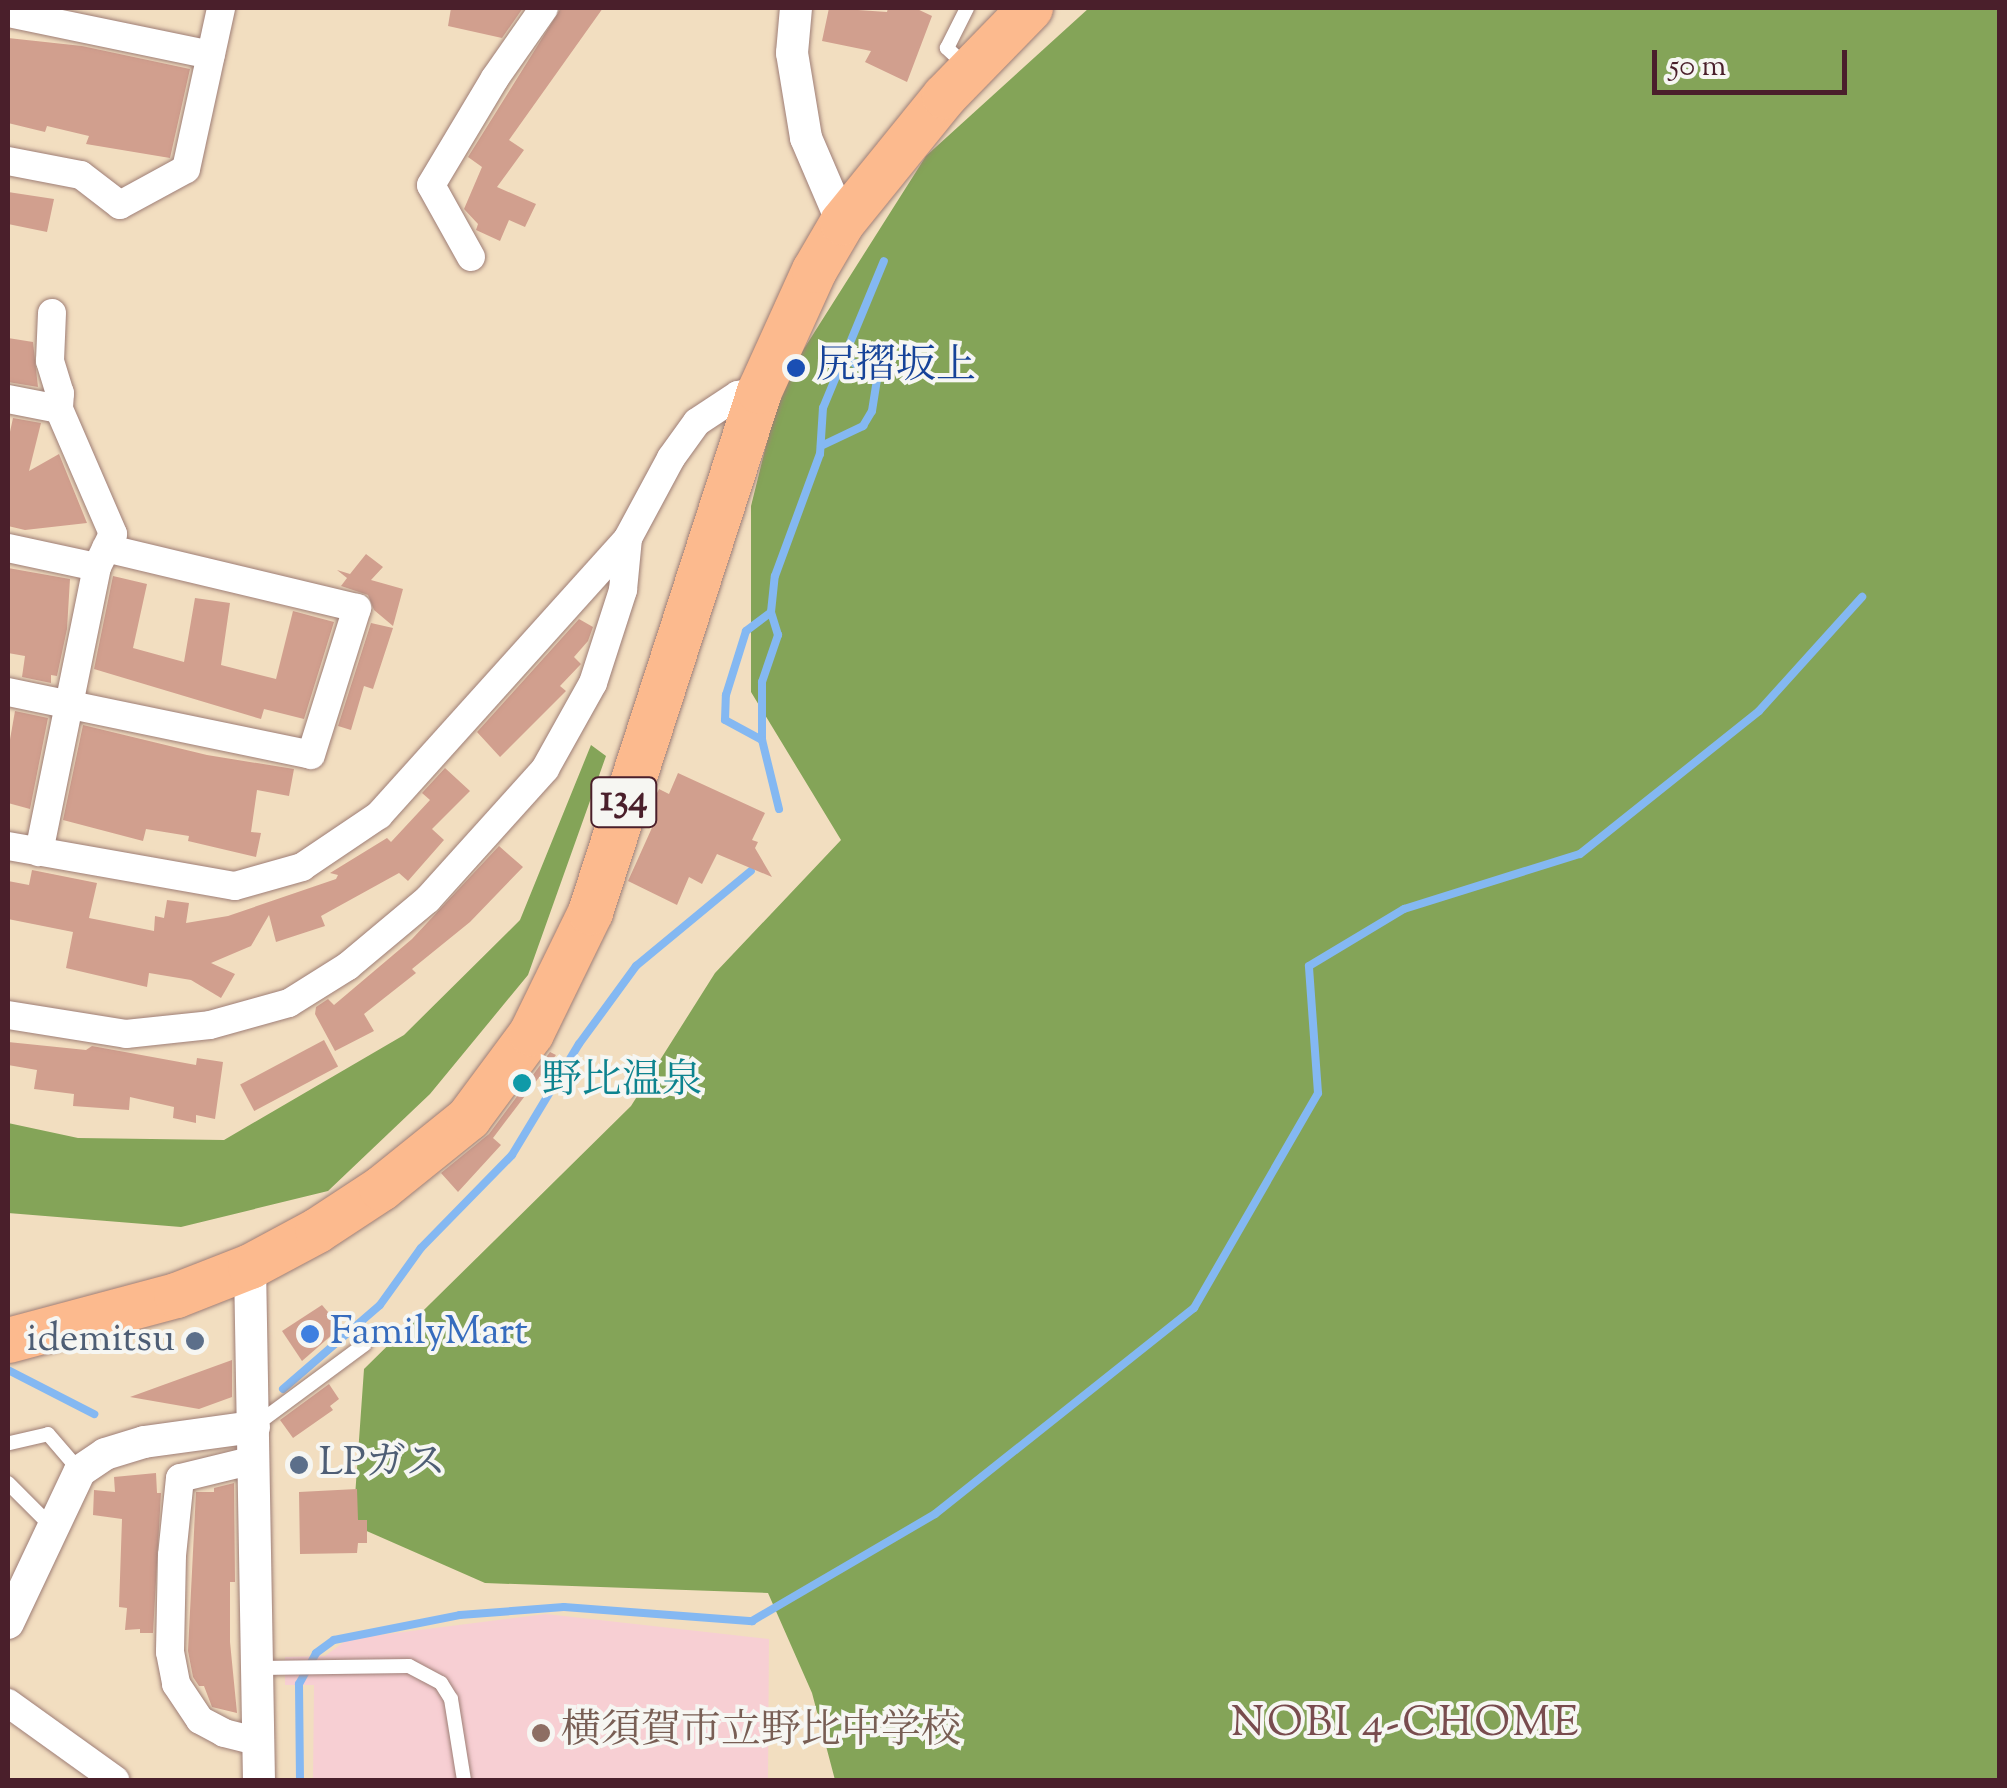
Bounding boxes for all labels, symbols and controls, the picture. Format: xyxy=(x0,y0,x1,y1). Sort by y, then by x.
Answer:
scale bar xyxy=(1657,30,1852,92)
text: 50 m xyxy=(1669,46,1726,89)
place label: 尻摺坂上 xyxy=(816,344,976,392)
marker: 尻摺坂上 xyxy=(785,357,807,379)
road number: 134 xyxy=(589,769,659,835)
place label: 野比温泉 xyxy=(542,1059,702,1107)
marker: 野比温泉 xyxy=(511,1072,533,1094)
place label: FamilyMart xyxy=(330,1310,528,1358)
place label: idemitsu xyxy=(26,1317,175,1365)
marker: FamilyMart xyxy=(299,1323,321,1345)
marker: idemitsu xyxy=(184,1330,206,1352)
place label: LPガス xyxy=(319,1441,446,1489)
marker: LPガス xyxy=(288,1454,310,1476)
district label: NOBI 4-CHOME xyxy=(1231,1700,1581,1750)
place label: 横須賀市立野比中学校 xyxy=(561,1709,961,1757)
marker: 横須賀市立野比中学校 xyxy=(530,1722,552,1744)

